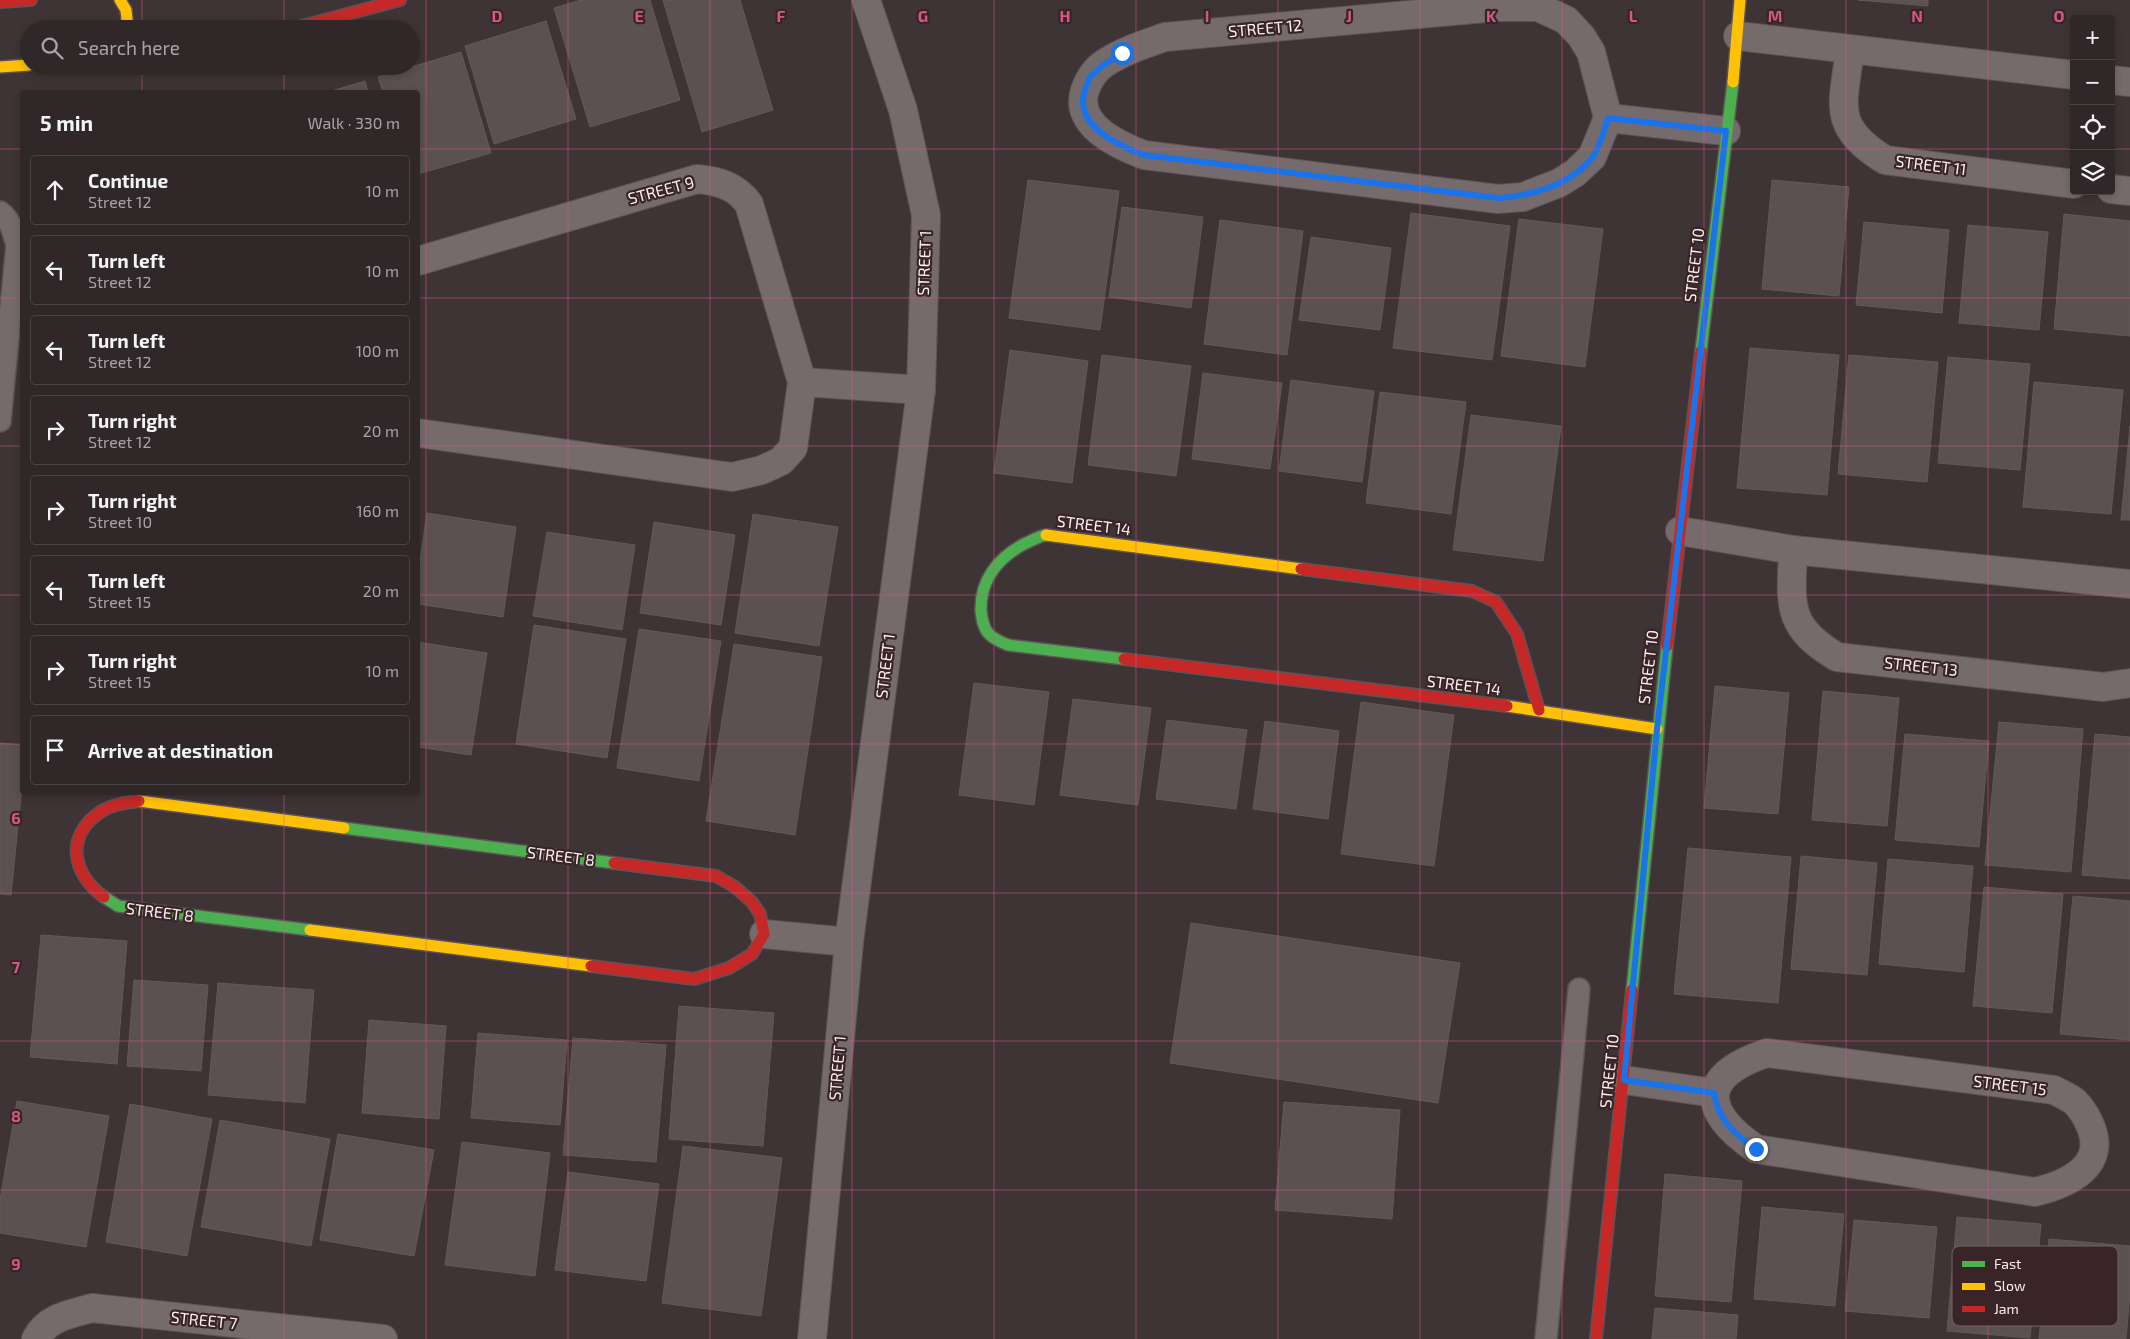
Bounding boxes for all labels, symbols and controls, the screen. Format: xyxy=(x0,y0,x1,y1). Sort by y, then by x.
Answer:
text: D xyxy=(492,6,503,25)
text: E xyxy=(634,6,644,25)
text: F xyxy=(777,6,786,25)
text: G xyxy=(918,6,928,25)
text: H xyxy=(1059,6,1071,25)
text: I xyxy=(1205,6,1209,25)
text: J xyxy=(1346,6,1352,25)
text: K xyxy=(1486,6,1497,25)
text: L xyxy=(1629,6,1638,25)
text: M xyxy=(1768,6,1782,25)
text: N xyxy=(1911,6,1923,25)
text: O xyxy=(2053,6,2065,25)
street label: STREET 12 xyxy=(1227,15,1303,40)
map controls xyxy=(2070,15,2115,195)
button: + xyxy=(2070,15,2115,60)
search box xyxy=(20,20,420,75)
icon: search xyxy=(38,34,66,62)
text: Search here xyxy=(78,36,180,59)
route start xyxy=(1111,42,1134,65)
button: − xyxy=(2070,60,2115,105)
button: locate xyxy=(2070,105,2115,150)
text: 5 min xyxy=(40,110,93,135)
text: Walk · 330 m xyxy=(308,113,400,132)
button: layers xyxy=(2070,150,2115,195)
street label: STREET 11 xyxy=(1895,151,1968,178)
text: Continue xyxy=(88,169,168,192)
street label: STREET 9 xyxy=(626,172,696,207)
icon: ahead xyxy=(41,176,69,204)
text: 10 m xyxy=(365,181,399,200)
text: Street 12 xyxy=(88,192,151,211)
street label: STREET 10 xyxy=(1680,227,1707,303)
street label: STREET 1 xyxy=(913,230,934,296)
text: Turn left xyxy=(88,249,165,272)
icon: left xyxy=(41,256,69,284)
text: 10 m xyxy=(365,261,399,280)
text: Street 12 xyxy=(88,272,151,291)
text: Turn left xyxy=(88,329,165,352)
icon: left xyxy=(41,336,69,364)
text: 100 m xyxy=(356,341,399,360)
text: Street 12 xyxy=(88,352,151,371)
text: Turn right xyxy=(88,409,176,432)
icon: right xyxy=(41,416,69,444)
text: 20 m xyxy=(363,421,399,440)
text: Street 12 xyxy=(88,432,151,451)
text: Turn right xyxy=(88,489,176,512)
icon: right xyxy=(41,496,69,524)
text: 160 m xyxy=(356,501,399,520)
street label: STREET 14 xyxy=(1056,511,1132,539)
text: Street 10 xyxy=(88,512,152,531)
text: Turn left xyxy=(88,569,165,592)
icon: left xyxy=(41,576,69,604)
text: 20 m xyxy=(363,581,399,600)
text: Street 15 xyxy=(88,592,151,611)
street label: STREET 10 xyxy=(1634,629,1661,705)
street label: STREET 1 xyxy=(871,633,898,699)
text: Turn right xyxy=(88,649,176,672)
street label: STREET 13 xyxy=(1883,652,1959,679)
icon: right xyxy=(41,656,69,684)
text: 10 m xyxy=(365,661,399,680)
street label: STREET 14 xyxy=(1426,671,1502,699)
text: Street 15 xyxy=(88,672,151,691)
icon: arrive xyxy=(41,736,69,764)
text: Arrive at destination xyxy=(88,739,273,762)
text: 6 xyxy=(11,808,21,827)
street label: STREET 8 xyxy=(526,842,596,869)
street label: STREET 8 xyxy=(125,898,195,925)
text: 7 xyxy=(12,957,21,976)
street label: STREET 10 xyxy=(1595,1033,1622,1109)
street label: STREET 1 xyxy=(824,1035,849,1101)
street label: STREET 15 xyxy=(1972,1071,2048,1098)
text: 8 xyxy=(11,1106,21,1125)
route end xyxy=(1745,1138,1768,1161)
legend xyxy=(1952,1246,2118,1326)
text: 9 xyxy=(11,1254,21,1273)
text: Fast xyxy=(1994,1255,2021,1272)
text: Slow xyxy=(1994,1277,2026,1294)
text: Jam xyxy=(1994,1300,2019,1317)
street label: STREET 7 xyxy=(170,1307,238,1332)

